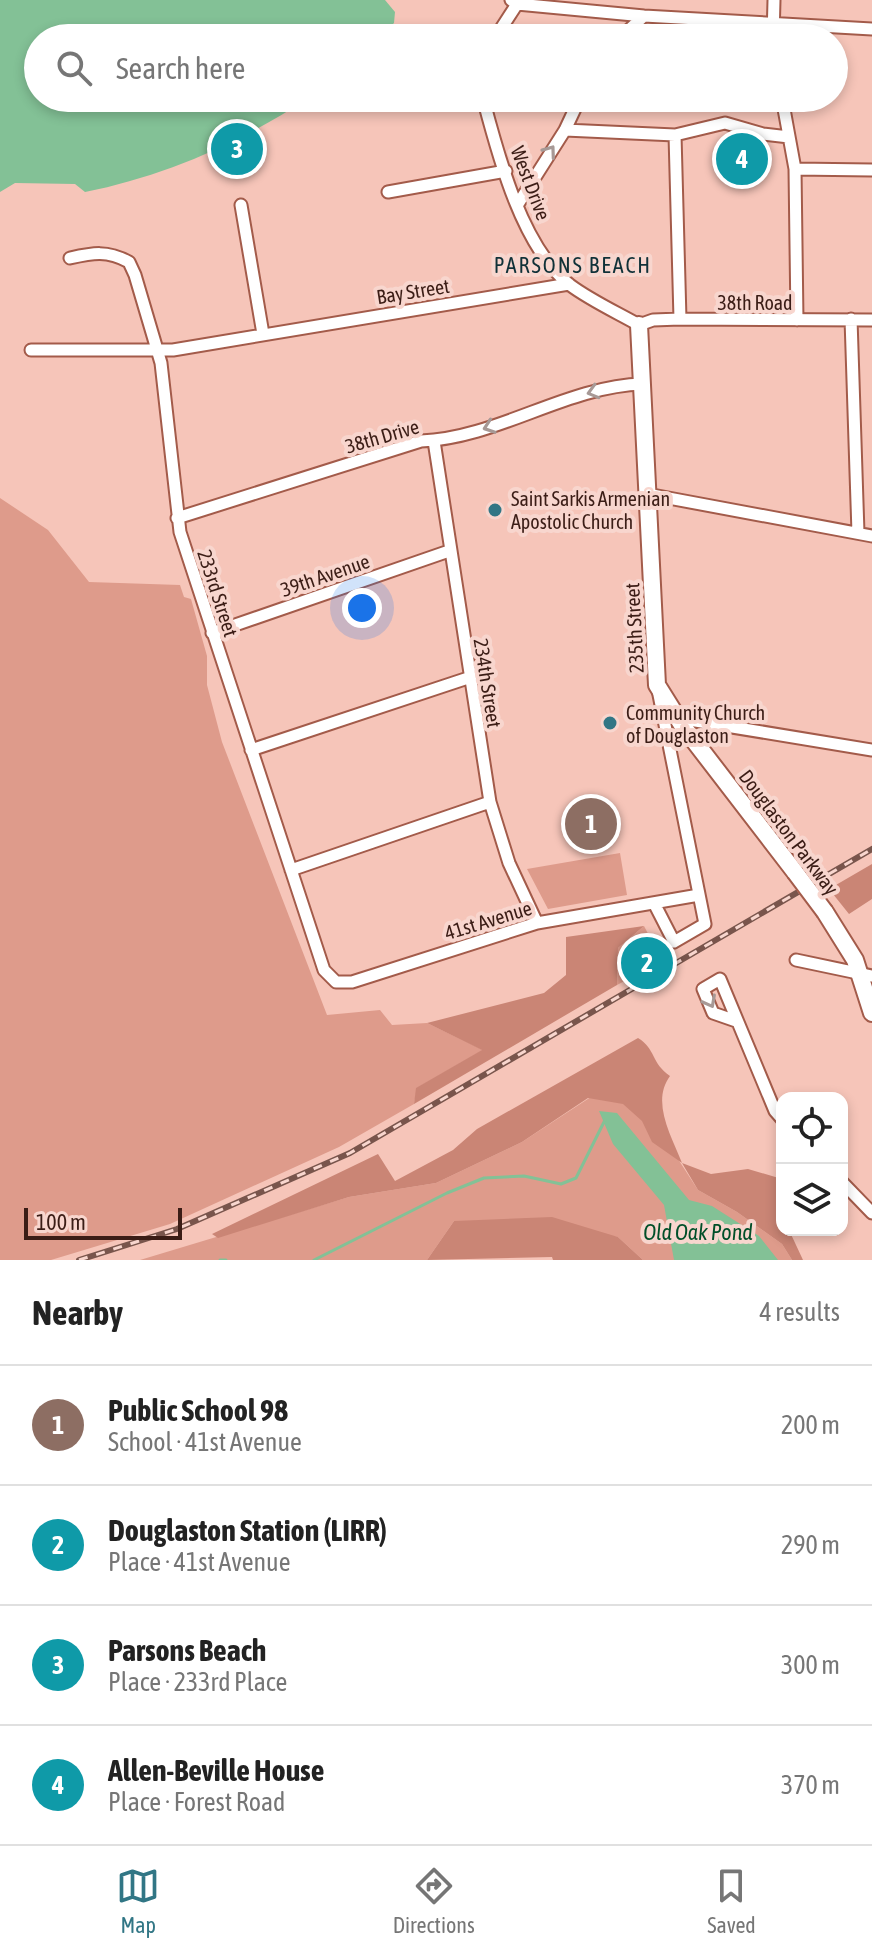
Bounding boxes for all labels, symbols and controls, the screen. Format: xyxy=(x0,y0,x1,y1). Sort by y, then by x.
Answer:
search box xyxy=(24,24,848,112)
icon: search xyxy=(52,46,96,90)
text: Search here xyxy=(116,51,245,85)
pin: 3 xyxy=(211,119,263,179)
pin: 4 xyxy=(716,129,768,189)
street label: West Drive xyxy=(506,143,556,223)
one-way arrow xyxy=(540,146,554,160)
district label: PARSONS BEACH xyxy=(494,252,652,278)
street label: Bay Street xyxy=(375,274,451,308)
street label: 38th Road xyxy=(717,291,793,314)
one-way arrow xyxy=(586,383,600,400)
street label: 38th Drive xyxy=(342,414,422,458)
one-way arrow xyxy=(483,418,497,434)
place label: Saint Sarkis Armenian Apostolic Church xyxy=(511,487,670,533)
marker: Saint Sarkis Armenian Apostolic Church xyxy=(486,501,504,519)
street label: 233rd Street xyxy=(193,547,243,640)
street label: 39th Avenue xyxy=(278,549,372,601)
street label: 235th Street xyxy=(620,582,648,674)
your location xyxy=(342,588,382,628)
street label: 234th Street xyxy=(470,637,506,730)
place label: Community Church of Douglaston xyxy=(626,701,765,747)
marker: Community Church of Douglaston xyxy=(601,714,619,732)
street label: Douglaston Parkway xyxy=(734,765,844,899)
pin: 1 xyxy=(565,794,617,854)
street label: 41st Avenue xyxy=(442,896,534,944)
pin: 2 xyxy=(621,933,673,993)
one-way arrow xyxy=(700,994,716,1008)
map controls xyxy=(776,1092,848,1236)
button: locate xyxy=(776,1092,848,1164)
button: layers xyxy=(776,1164,848,1236)
scale bar xyxy=(24,1204,182,1240)
text: 100 m xyxy=(36,1209,86,1235)
water label: Old Oak Pond xyxy=(643,1219,753,1245)
text: Nearby xyxy=(32,1293,123,1332)
text: 4 results xyxy=(759,1297,840,1327)
text: Public School 98 xyxy=(108,1393,288,1427)
text: 1 xyxy=(52,1410,64,1440)
text: 200 m xyxy=(781,1410,840,1440)
text: School · 41st Avenue xyxy=(108,1427,302,1457)
text: Douglaston Station (LIRR) xyxy=(108,1513,387,1547)
text: 2 xyxy=(52,1530,64,1560)
text: 290 m xyxy=(781,1530,840,1560)
text: Place · 41st Avenue xyxy=(108,1547,290,1577)
text: Parsons Beach xyxy=(108,1633,266,1667)
text: 3 xyxy=(52,1650,64,1680)
text: 300 m xyxy=(781,1650,840,1680)
text: Place · 233rd Place xyxy=(108,1667,287,1697)
text: Allen-Beville House xyxy=(108,1753,324,1787)
text: 4 xyxy=(52,1770,64,1800)
text: 370 m xyxy=(781,1770,840,1800)
text: Place · Forest Road xyxy=(108,1787,285,1817)
tab: Map xyxy=(116,1864,160,1938)
tab: Directions xyxy=(393,1864,475,1938)
tab: Saved xyxy=(707,1864,756,1938)

